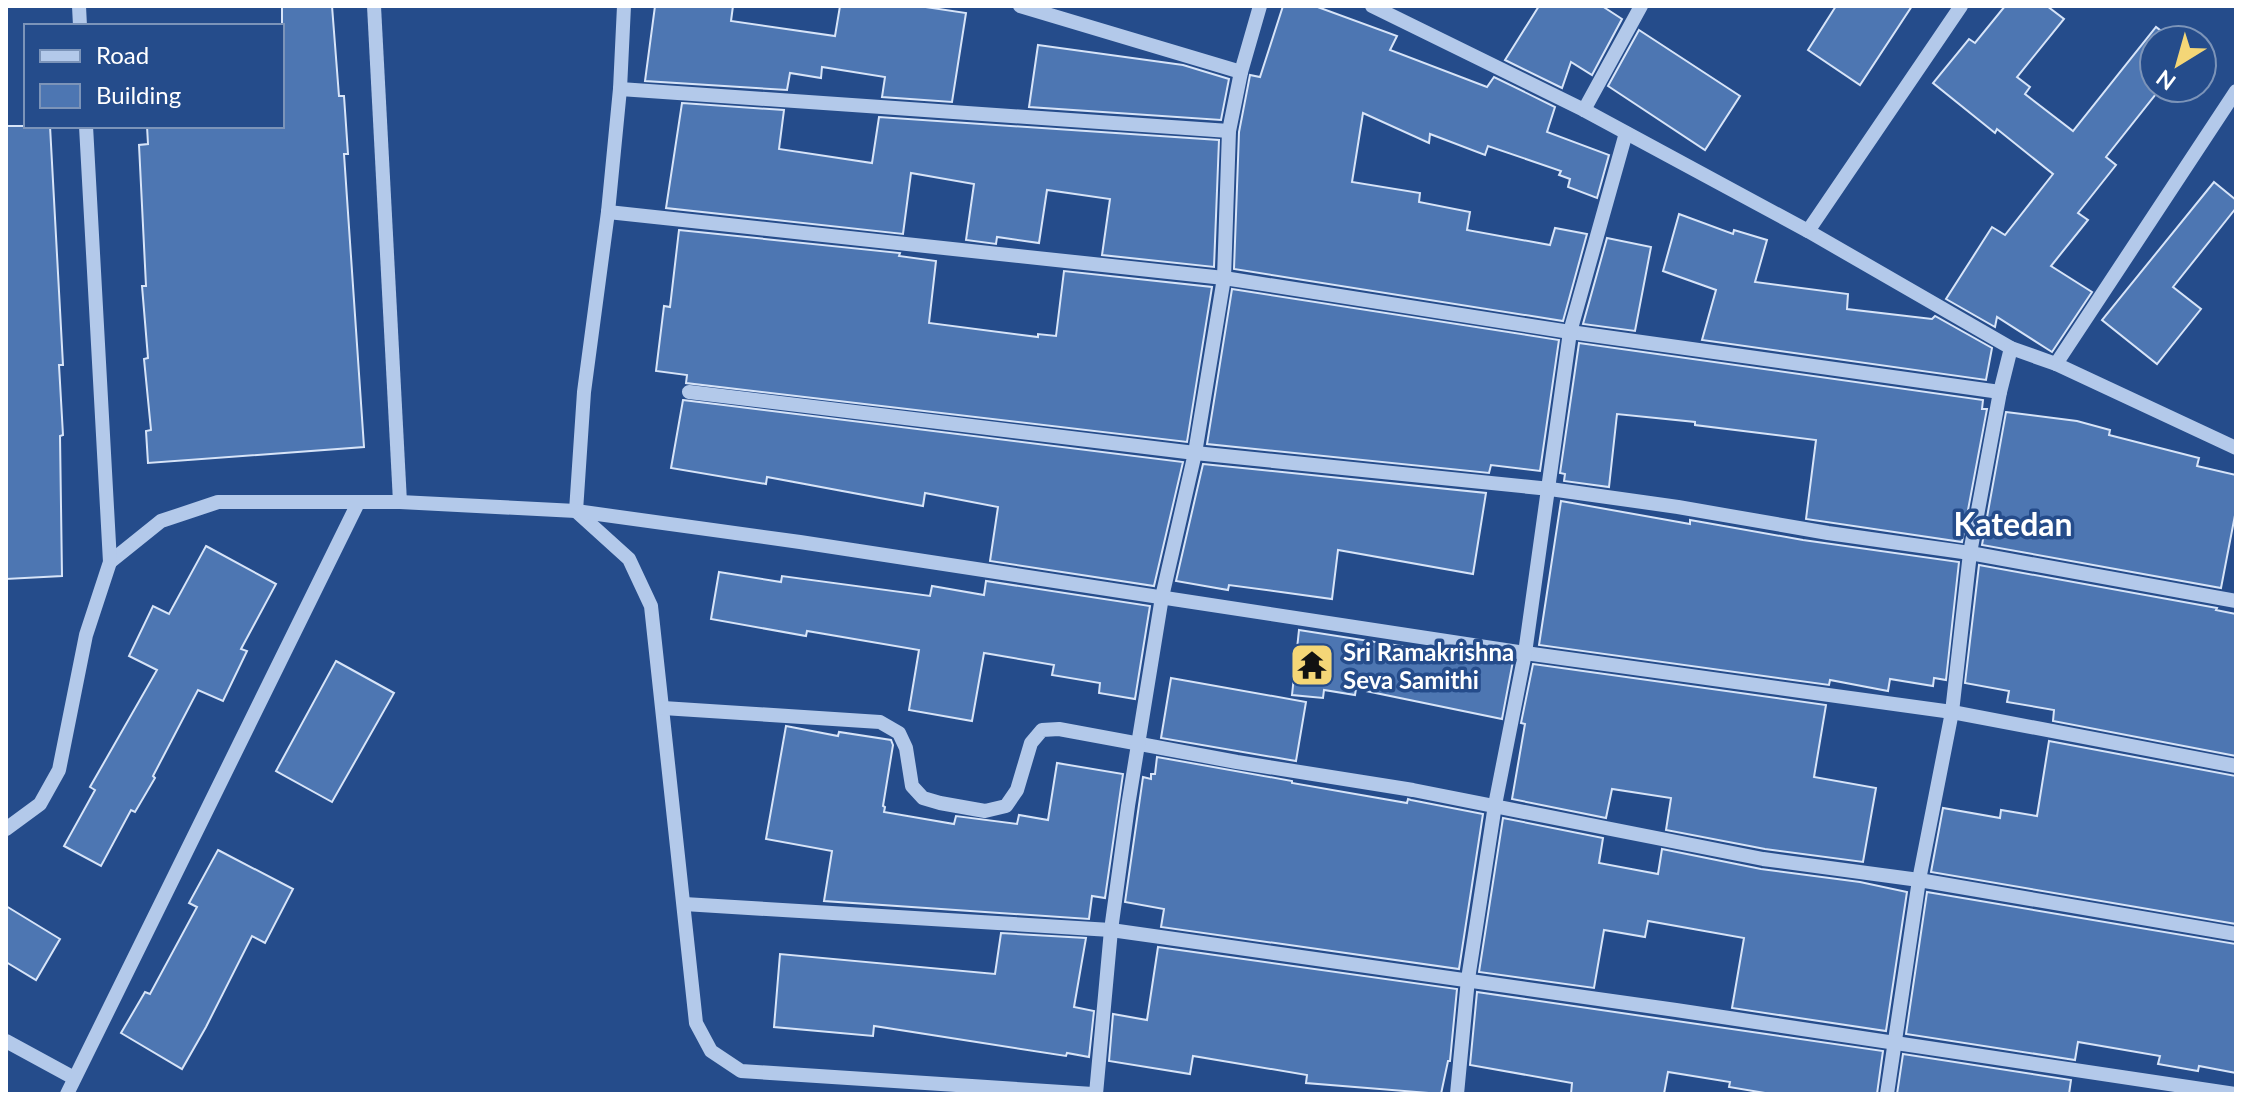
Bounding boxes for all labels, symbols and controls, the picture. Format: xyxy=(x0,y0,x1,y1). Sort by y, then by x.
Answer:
legend xyxy=(24,24,284,128)
north arrow xyxy=(2138,24,2218,104)
text: Road xyxy=(96,40,149,69)
text: N xyxy=(2151,64,2181,96)
text: Building xyxy=(96,80,181,109)
district label: Katedan xyxy=(1953,504,2073,543)
place label: Sri Ramakrishna Seva Samithi xyxy=(1343,637,1514,694)
temple icon: Sri Ramakrishna Seva Samithi xyxy=(1288,641,1336,689)

